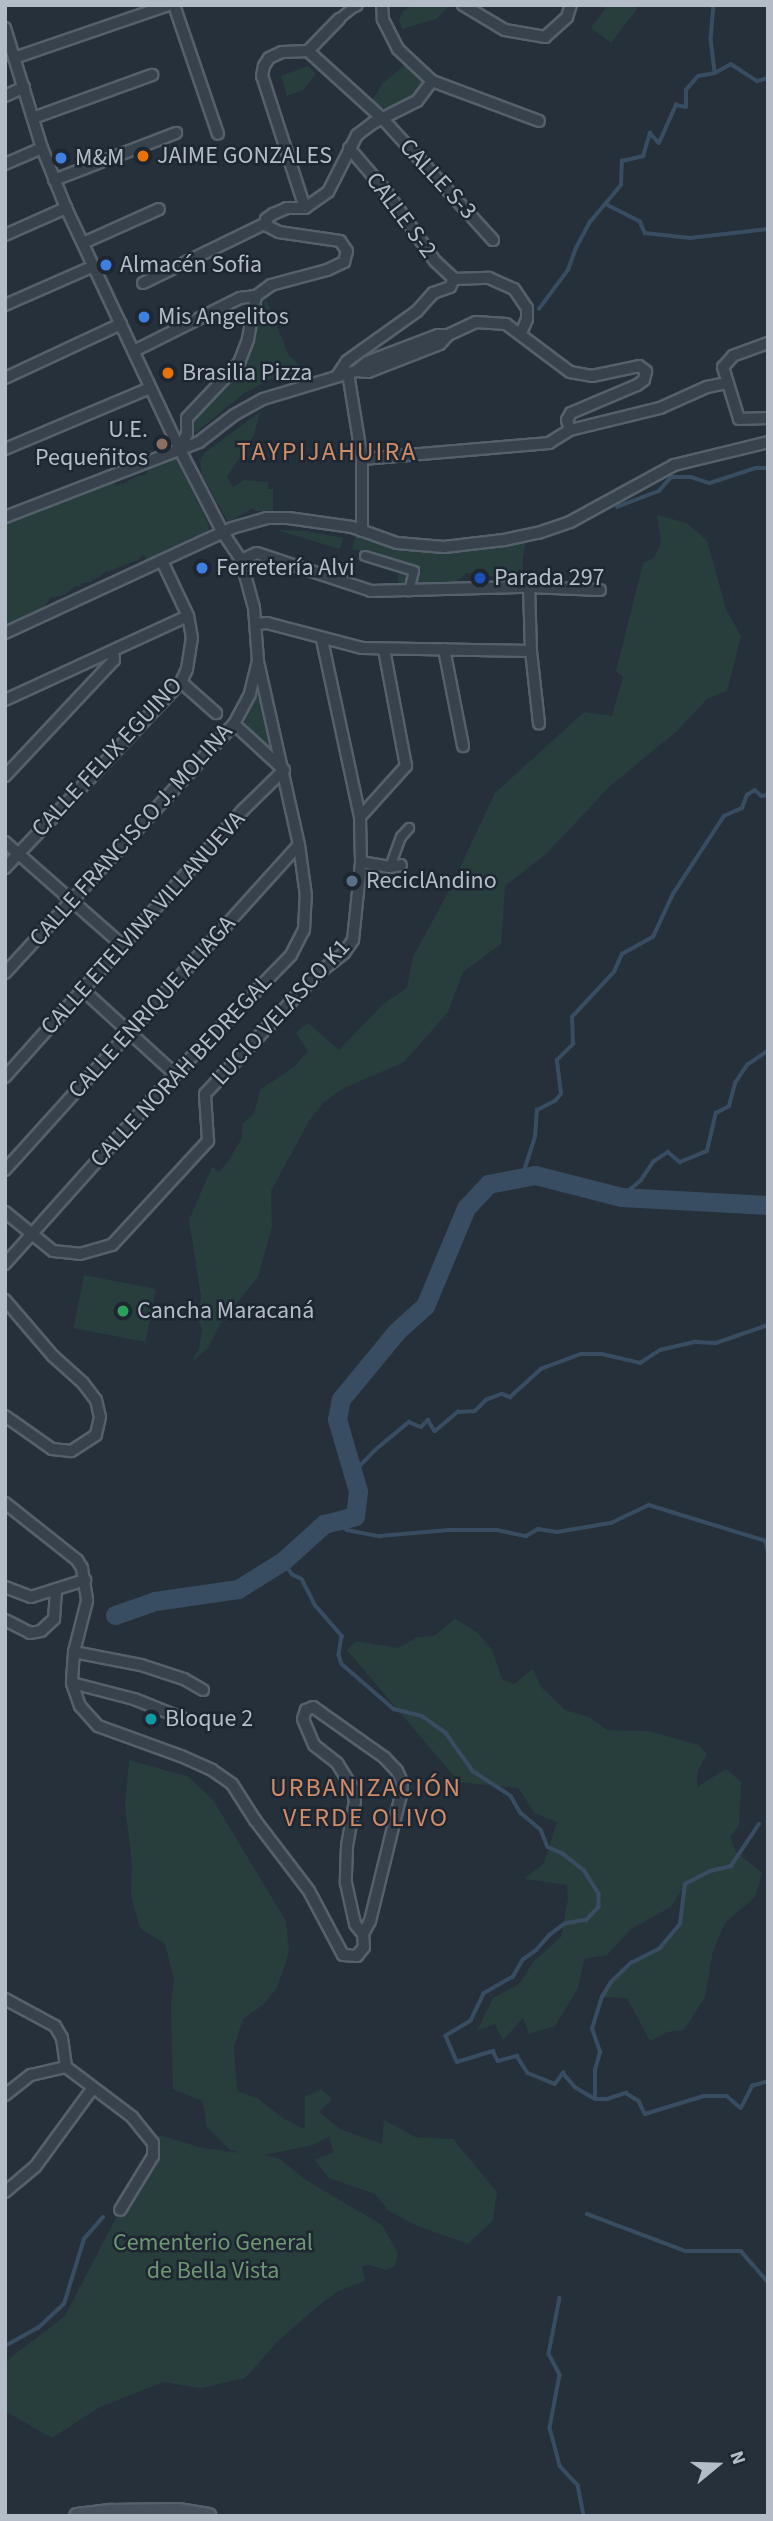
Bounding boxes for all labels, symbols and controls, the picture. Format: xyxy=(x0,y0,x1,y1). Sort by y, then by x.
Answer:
street label: CALLE S-3 xyxy=(393,133,483,225)
place label: JAIME GONZALES xyxy=(157,142,332,170)
place label: M&M xyxy=(75,144,125,172)
marker: JAIME GONZALES xyxy=(135,148,151,164)
marker: M&M xyxy=(53,150,69,166)
street label: CALLE S-2 xyxy=(359,166,443,264)
place label: Almacén Sofia xyxy=(120,251,262,279)
marker: Almacén Sofia xyxy=(98,257,114,273)
place label: Mis Angelitos xyxy=(158,303,289,331)
marker: Mis Angelitos xyxy=(136,309,152,325)
place label: Brasilia Pizza xyxy=(182,359,312,387)
marker: Brasilia Pizza xyxy=(160,365,176,381)
place label: U.E. Pequeñitos xyxy=(35,416,148,472)
marker: U.E. Pequeñitos xyxy=(154,436,170,452)
district label: TAYPIJAHUIRA xyxy=(238,436,416,468)
place label: Ferretería Alvi xyxy=(216,554,355,582)
marker: Ferretería Alvi xyxy=(194,560,210,576)
place label: Parada 297 xyxy=(494,564,605,592)
marker: Parada 297 xyxy=(472,570,488,586)
street label: CALLE FELIX EGUINO xyxy=(26,671,188,843)
street label: CALLE FRANCISCO J. MOLINA xyxy=(23,718,239,952)
street label: CALLE ETELVINA VILLANUEVA xyxy=(35,805,251,1041)
place label: ReciclAndino xyxy=(366,867,497,895)
marker: ReciclAndino xyxy=(344,873,360,889)
street label: CALLE ENRIQUE ALIAGA xyxy=(62,910,242,1104)
street label: LUCIO VELASCO K1 xyxy=(206,933,356,1091)
street label: CALLE NORAH BEDREGAL xyxy=(84,969,278,1173)
place label: Cancha Maracaná xyxy=(137,1297,314,1325)
marker: Cancha Maracaná xyxy=(115,1303,131,1319)
place label: Bloque 2 xyxy=(165,1705,253,1733)
marker: Bloque 2 xyxy=(143,1711,159,1727)
district label: URBANIZACIÓN VERDE OLIVO xyxy=(271,1772,461,1834)
park label: Cementerio General de Bella Vista xyxy=(113,2229,313,2285)
north arrow xyxy=(682,2430,752,2500)
text: N xyxy=(723,2448,752,2468)

